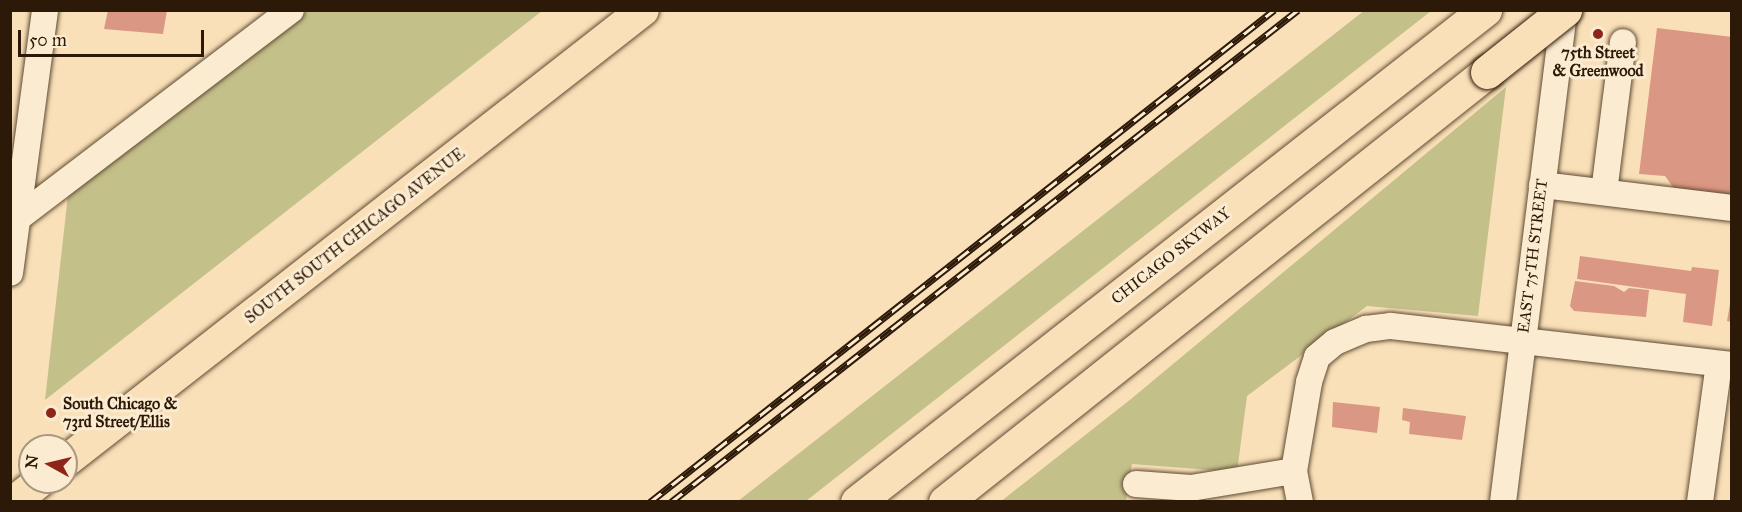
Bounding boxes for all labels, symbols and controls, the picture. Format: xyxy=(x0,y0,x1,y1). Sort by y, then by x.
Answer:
scale bar xyxy=(21,18,207,56)
marker: 75th Street & Greenwood xyxy=(1591,27,1605,41)
text: 50 m xyxy=(29,29,67,51)
place label: 75th Street & Greenwood xyxy=(1552,43,1644,81)
street label: SOUTH SOUTH CHICAGO AVENUE xyxy=(241,144,469,328)
street label: EAST 75TH STREET xyxy=(1514,178,1552,334)
street label: CHICAGO SKYWAY xyxy=(1108,204,1234,308)
place label: South Chicago & 73rd Street/Ellis xyxy=(63,394,177,432)
marker: South Chicago & 73rd Street/Ellis xyxy=(44,406,58,420)
north arrow xyxy=(18,434,78,494)
text: N xyxy=(21,454,42,470)

